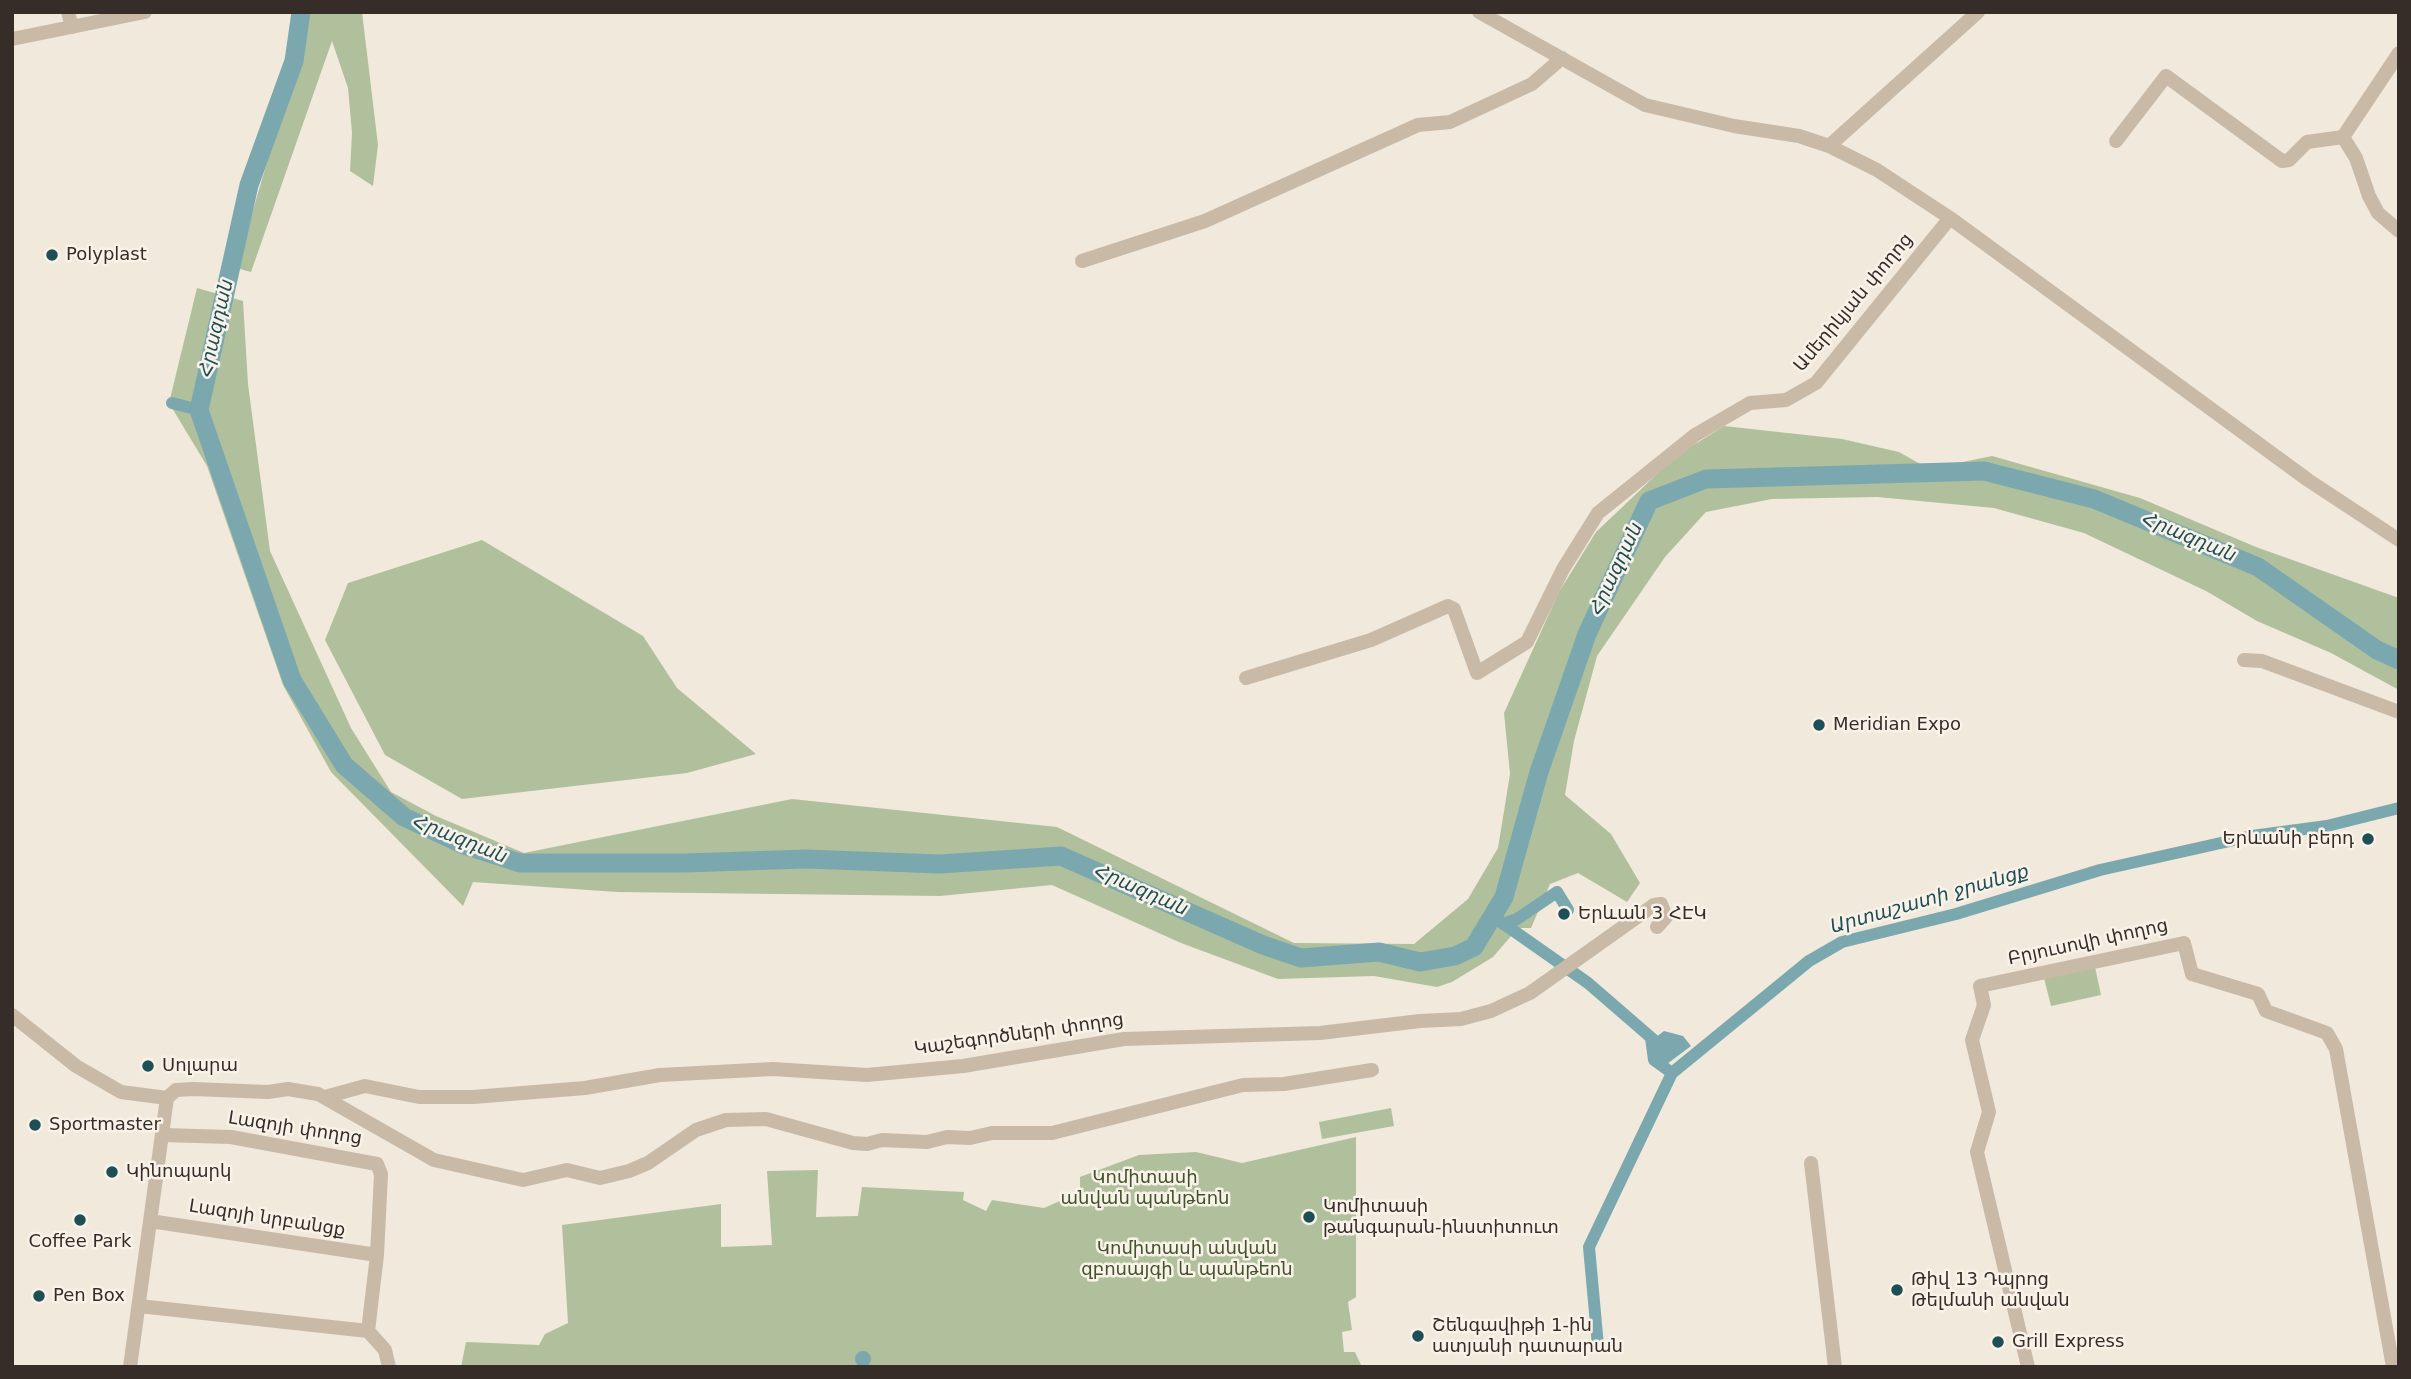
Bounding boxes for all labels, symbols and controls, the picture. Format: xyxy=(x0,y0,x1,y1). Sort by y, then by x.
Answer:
street label: Ամերիկյան փողոց xyxy=(1790,230,1918,376)
place label: Polyplast xyxy=(66,244,147,266)
marker: Polyplast xyxy=(44,247,60,263)
water label: Հրազդան xyxy=(195,277,239,379)
water label: Հրազդան xyxy=(2139,508,2239,568)
water label: Հրազդան xyxy=(1586,519,1648,619)
place label: Meridian Expo xyxy=(1833,714,1961,736)
marker: Meridian Expo xyxy=(1811,717,1827,733)
water label: Հրազդան xyxy=(410,811,510,869)
place label: Երևանի բերդ xyxy=(2223,828,2354,850)
marker: Երևանի բերդ xyxy=(2360,831,2376,847)
water label: Հրազդան xyxy=(1091,860,1191,922)
water label: Արտաշատի ջրանցք xyxy=(1828,861,2032,939)
place label: Երևան 3 ՀԷԿ xyxy=(1578,903,1707,925)
marker: Երևան 3 ՀԷԿ xyxy=(1556,906,1572,922)
street label: Բրյուսովի փողոց xyxy=(2006,915,2170,971)
street label: Կաշեգործների փողոց xyxy=(913,1010,1125,1060)
place label: Սոլարա xyxy=(162,1055,238,1077)
marker: Սոլարա xyxy=(140,1058,156,1074)
street label: Լազոյի փողոց xyxy=(227,1108,363,1150)
place label: Sportmaster xyxy=(49,1114,161,1136)
marker: Sportmaster xyxy=(27,1117,43,1133)
place label: Կինոպարկ xyxy=(126,1161,231,1183)
marker: Կինոպարկ xyxy=(104,1164,120,1180)
park label: Կոմիտասի անվան պանթեոն xyxy=(1060,1167,1230,1210)
street label: Լազոյի նրբանցք xyxy=(187,1196,347,1242)
place label: Կոմիտասի թանգարան-ինստիտուտ xyxy=(1323,1196,1559,1238)
marker: Կոմիտասի թանգարան-ինստիտուտ xyxy=(1301,1209,1317,1225)
marker: Coffee Park xyxy=(72,1212,88,1228)
place label: Coffee Park xyxy=(29,1231,131,1253)
park label: Կոմիտասի անվան զբոսայգի և պանթեոն xyxy=(1081,1238,1293,1280)
place label: Թիվ 13 Դպրոց Թելմանի անվան xyxy=(1911,1269,2070,1312)
marker: Թիվ 13 Դպրոց Թելմանի անվան xyxy=(1889,1282,1905,1298)
place label: Pen Box xyxy=(53,1285,125,1307)
marker: Pen Box xyxy=(31,1288,47,1304)
place label: Շենգավիթի 1-ին ատյանի դատարան xyxy=(1432,1315,1623,1358)
marker: Շենգավիթի 1-ին ատյանի դատարան xyxy=(1410,1328,1426,1344)
place label: Grill Express xyxy=(2012,1331,2124,1353)
marker: Grill Express xyxy=(1990,1334,2006,1350)

